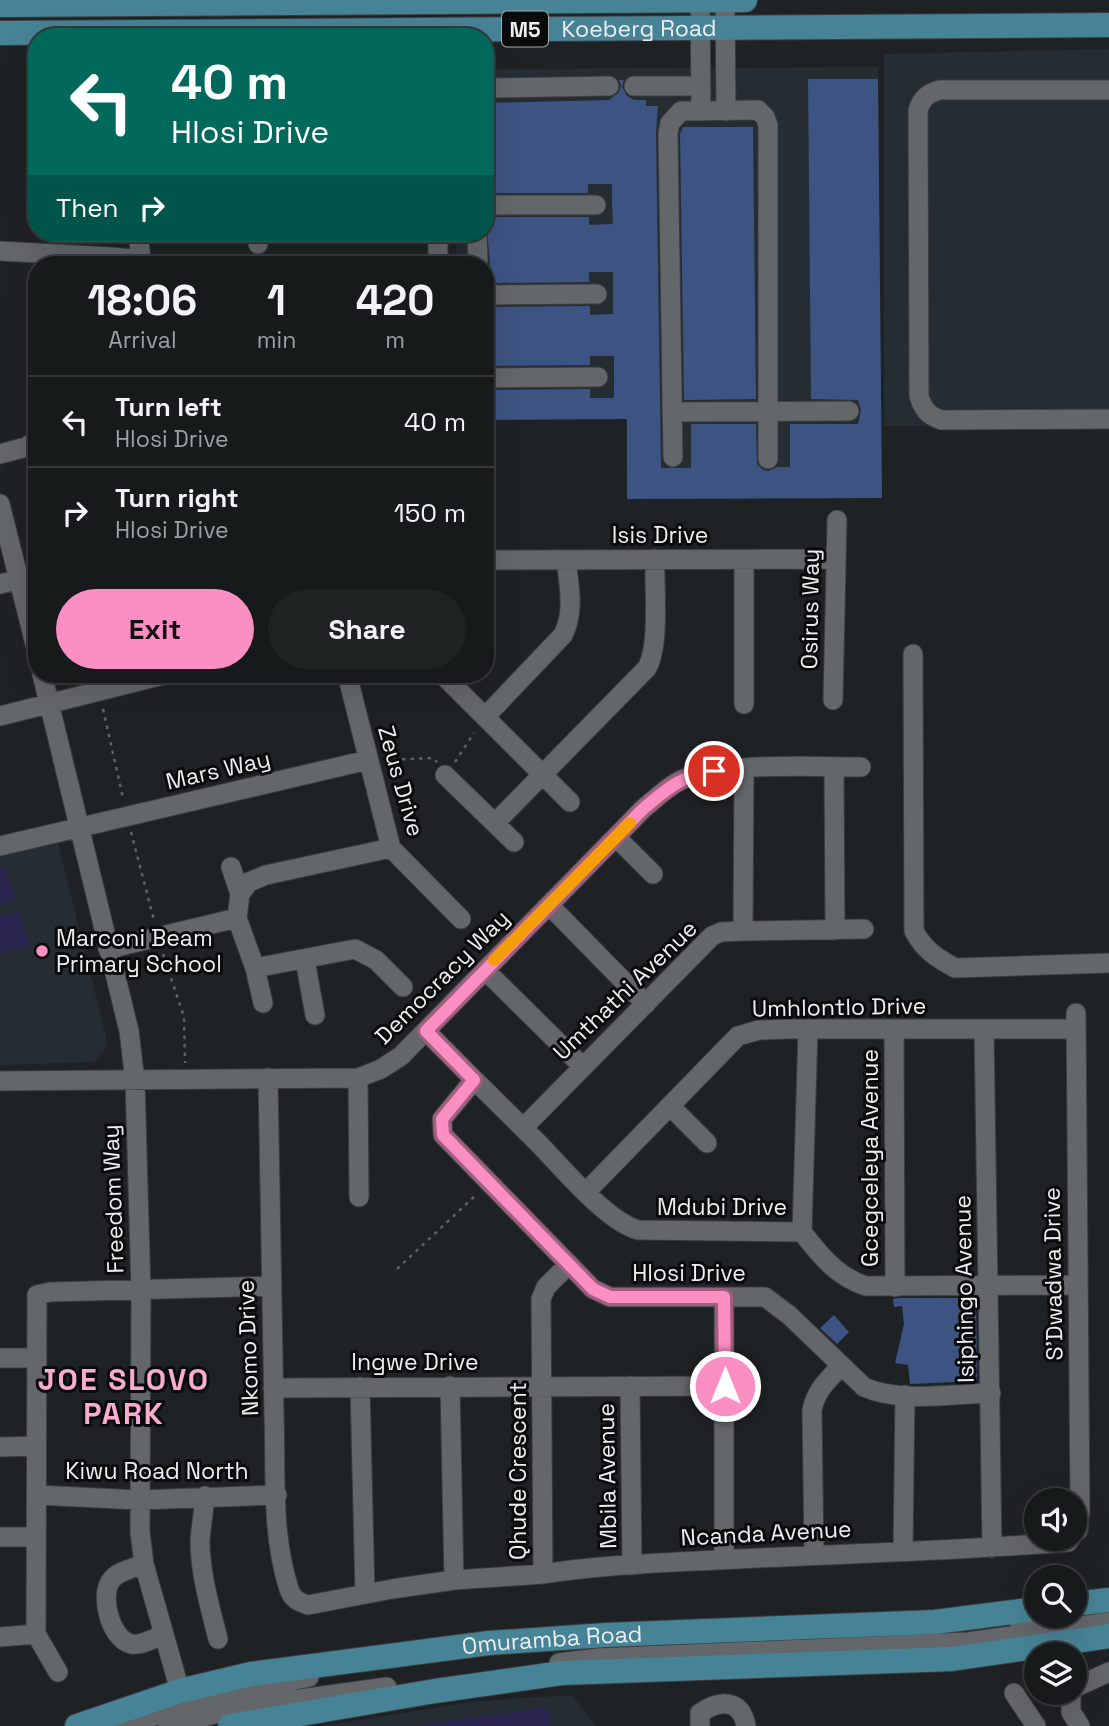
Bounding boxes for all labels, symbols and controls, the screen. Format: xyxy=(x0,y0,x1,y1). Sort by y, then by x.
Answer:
road number: M5 xyxy=(502,12,548,46)
street label: Koeberg Road xyxy=(561,13,717,44)
text: 40 m xyxy=(171,51,288,113)
icon: left xyxy=(56,56,147,147)
text: Hlosi Drive xyxy=(171,112,329,152)
icon: right xyxy=(133,189,171,227)
text: Then xyxy=(56,191,119,225)
text: 18:06 xyxy=(87,274,197,327)
text: 1 xyxy=(267,274,286,327)
text: 420 xyxy=(356,274,435,327)
text: Arrival xyxy=(108,325,177,355)
text: min xyxy=(257,325,296,355)
text: m xyxy=(385,325,405,355)
text: Turn left xyxy=(115,390,222,424)
icon: left xyxy=(56,403,94,441)
text: 40 m xyxy=(404,405,466,439)
text: Hlosi Drive xyxy=(115,424,229,454)
text: Turn right xyxy=(115,481,239,515)
icon: right xyxy=(56,494,94,532)
text: 150 m xyxy=(394,496,466,530)
text: Hlosi Drive xyxy=(115,515,229,545)
street label: Isis Drive xyxy=(612,520,708,550)
street label: Osirus Way xyxy=(794,548,826,670)
button: Exit xyxy=(56,589,254,669)
button: Share xyxy=(268,589,466,669)
street label: Zeus Drive xyxy=(371,722,431,840)
pin xyxy=(684,741,744,801)
street label: Mars Way xyxy=(163,743,273,797)
icon: arrive xyxy=(695,752,733,790)
street label: Democracy Way xyxy=(368,903,516,1051)
street label: Umthathi Avenue xyxy=(547,914,703,1066)
place label: Marconi Beam Primary School xyxy=(56,923,222,979)
marker: Marconi Beam Primary School xyxy=(34,943,50,959)
street label: Umhlontlo Drive xyxy=(752,990,926,1024)
street label: Gcegceleya Avenue xyxy=(855,1049,885,1267)
street label: Freedom Way xyxy=(95,1124,131,1274)
street label: S'Dwadwa Drive xyxy=(1036,1187,1070,1361)
street label: Mdubi Drive xyxy=(657,1192,787,1222)
street label: Isiphingo Avenue xyxy=(947,1195,981,1383)
street label: Hlosi Drive xyxy=(632,1258,746,1288)
street label: Nkomo Drive xyxy=(231,1279,265,1417)
street label: Ingwe Drive xyxy=(351,1347,479,1377)
position arrow xyxy=(688,1349,762,1423)
district label: JOE SLOVO PARK xyxy=(38,1360,210,1433)
street label: Qhude Crescent xyxy=(503,1382,533,1560)
street label: Mbila Avenue xyxy=(591,1403,623,1549)
street label: Kiwu Road North xyxy=(65,1456,249,1486)
map controls xyxy=(1024,1488,1087,1705)
button: sound xyxy=(1024,1488,1087,1551)
street label: Ncanda Avenue xyxy=(680,1514,852,1552)
button: search xyxy=(1024,1565,1087,1628)
street label: Omuramba Road xyxy=(460,1619,643,1661)
button: layers xyxy=(1024,1642,1087,1705)

